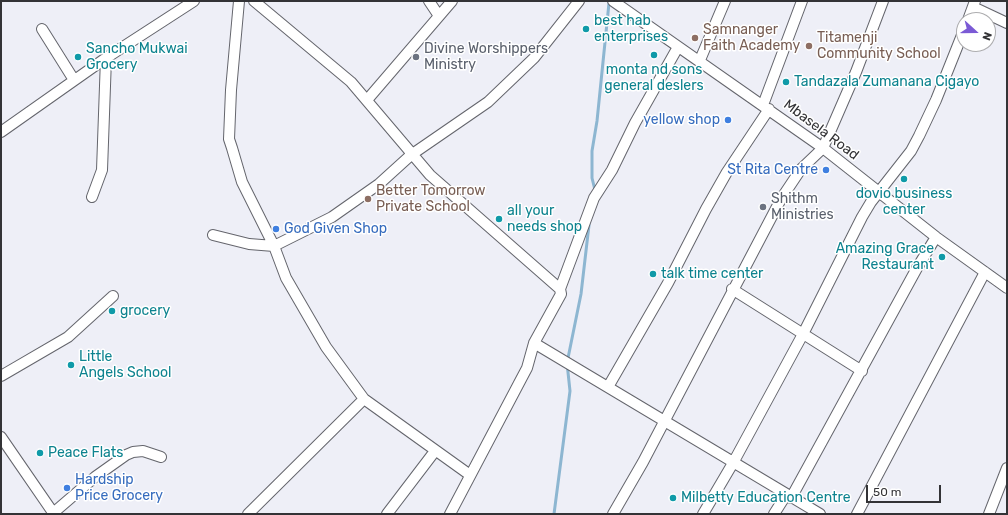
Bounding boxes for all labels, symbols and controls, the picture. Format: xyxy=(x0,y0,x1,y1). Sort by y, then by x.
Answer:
north arrow xyxy=(956,12,996,52)
place label: best hab enterprises xyxy=(594,13,668,46)
place label: Samnanger Faith Academy xyxy=(703,22,800,54)
marker: best hab enterprises xyxy=(581,24,591,34)
place label: Titamenji Community School xyxy=(817,30,941,62)
text: N xyxy=(979,30,994,42)
marker: Samnanger Faith Academy xyxy=(690,33,700,43)
place label: Sancho Mukwai Grocery xyxy=(86,41,188,74)
place label: Divine Worshippers Ministry xyxy=(424,41,548,74)
marker: Titamenji Community School xyxy=(804,41,814,51)
marker: monta nd sons general deslers xyxy=(649,50,659,60)
marker: Sancho Mukwai Grocery xyxy=(73,52,83,62)
marker: Divine Worshippers Ministry xyxy=(411,52,421,62)
place label: monta nd sons general deslers xyxy=(604,62,704,94)
place label: Tandazala Zumanana Cigayo xyxy=(794,74,979,90)
marker: Tandazala Zumanana Cigayo xyxy=(781,77,791,87)
street label: Mbasela Road xyxy=(780,96,862,164)
place label: yellow shop xyxy=(643,112,720,128)
marker: yellow shop xyxy=(723,115,733,125)
place label: St Rita Centre xyxy=(727,162,818,178)
marker: St Rita Centre xyxy=(821,165,831,175)
marker: dovio business center xyxy=(899,174,909,184)
place label: Better Tomorrow Private School xyxy=(376,183,486,216)
place label: dovio business center xyxy=(856,186,952,218)
place label: Shithm Ministries xyxy=(771,191,834,224)
marker: Better Tomorrow Private School xyxy=(363,194,373,204)
marker: Shithm Ministries xyxy=(758,202,768,212)
place label: all your needs shop xyxy=(507,203,582,236)
marker: all your needs shop xyxy=(494,214,504,224)
place label: God Given Shop xyxy=(284,221,387,237)
marker: God Given Shop xyxy=(271,224,281,234)
place label: Amazing Grace Restaurant xyxy=(836,241,934,274)
marker: Amazing Grace Restaurant xyxy=(937,252,947,262)
place label: talk time center xyxy=(661,266,763,282)
marker: talk time center xyxy=(648,269,658,279)
place label: grocery xyxy=(120,303,170,319)
marker: grocery xyxy=(107,306,117,316)
place label: Little Angels School xyxy=(79,349,171,382)
marker: Little Angels School xyxy=(66,360,76,370)
place label: Peace Flats xyxy=(48,445,123,461)
marker: Peace Flats xyxy=(35,448,45,458)
place label: Hardship Price Grocery xyxy=(75,472,163,504)
scale bar xyxy=(868,477,943,503)
marker: Hardship Price Grocery xyxy=(62,483,72,493)
text: 50 m xyxy=(873,485,901,499)
place label: Milbetty Education Centre xyxy=(681,490,851,506)
marker: Milbetty Education Centre xyxy=(668,493,678,503)

